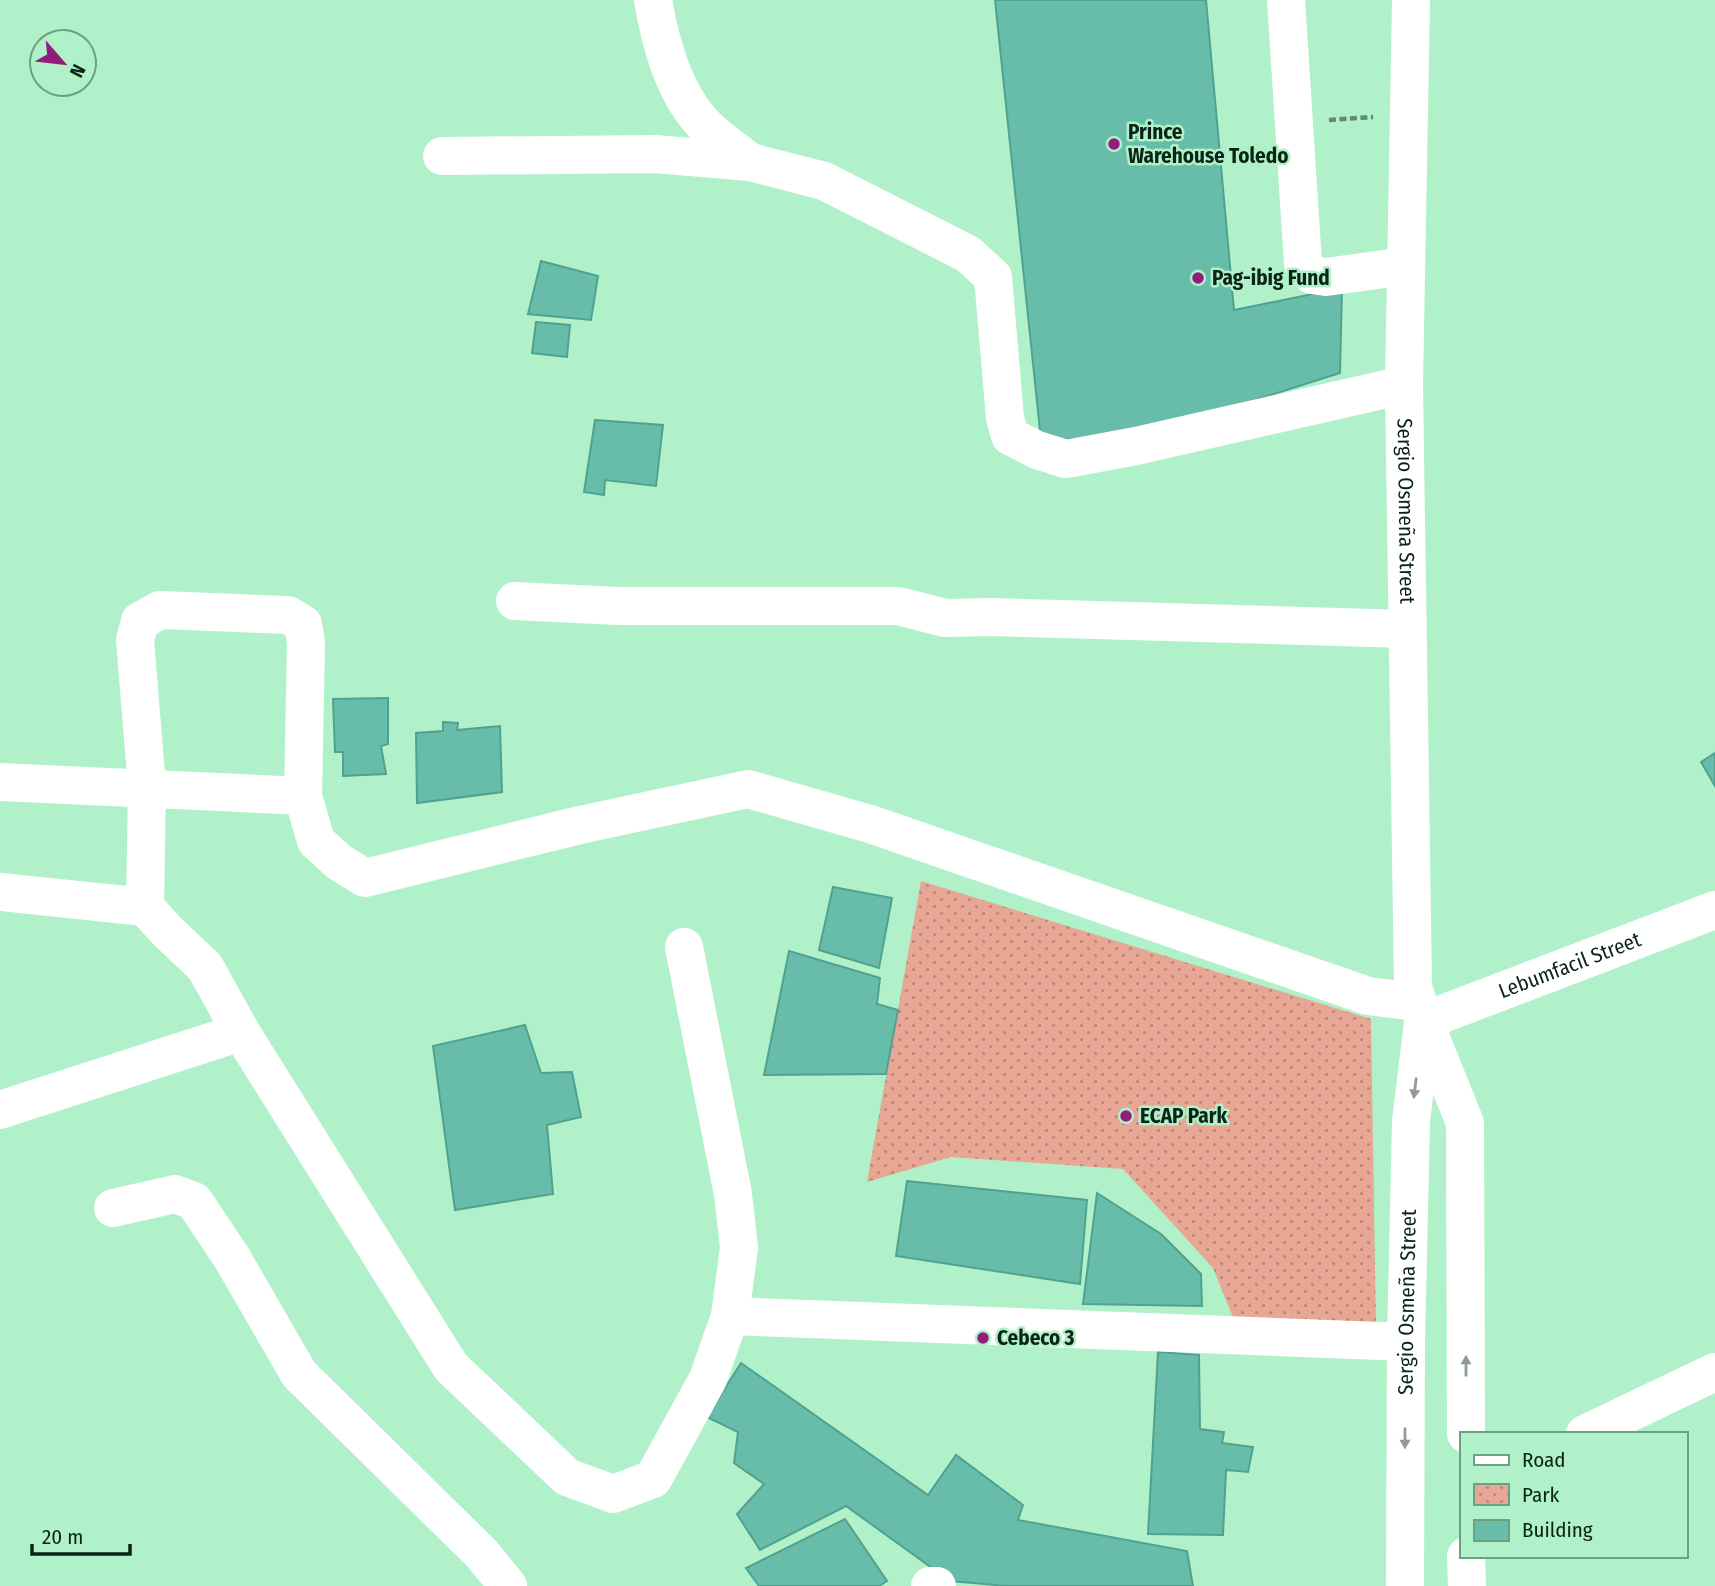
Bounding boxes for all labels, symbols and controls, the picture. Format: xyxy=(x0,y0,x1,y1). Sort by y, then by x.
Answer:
north arrow xyxy=(28,28,98,98)
text: N xyxy=(65,60,90,81)
place label: Prince Warehouse Toledo xyxy=(1128,119,1288,169)
marker: Prince Warehouse Toledo xyxy=(1106,136,1122,152)
place label: Pag-ibig Fund xyxy=(1212,265,1330,291)
marker: Pag-ibig Fund xyxy=(1190,270,1206,286)
street label: Sergio Osmeña Street xyxy=(1391,418,1420,604)
street label: Lebumfacil Street xyxy=(1495,926,1645,1004)
one-way arrow xyxy=(1410,1078,1421,1100)
place label: ECAP Park xyxy=(1140,1103,1227,1129)
marker: ECAP Park xyxy=(1118,1108,1134,1124)
street label: Sergio Osmeña Street xyxy=(1393,1209,1422,1395)
place label: Cebeco 3 xyxy=(997,1325,1075,1351)
marker: Cebeco 3 xyxy=(975,1330,991,1346)
one-way arrow xyxy=(1460,1354,1472,1376)
one-way arrow xyxy=(1399,1427,1411,1449)
legend xyxy=(1460,1432,1687,1558)
text: Road xyxy=(1522,1447,1566,1473)
text: Park xyxy=(1522,1482,1560,1508)
scale bar xyxy=(32,1512,130,1556)
text: Building xyxy=(1522,1517,1593,1543)
text: 20 m xyxy=(42,1524,83,1550)

